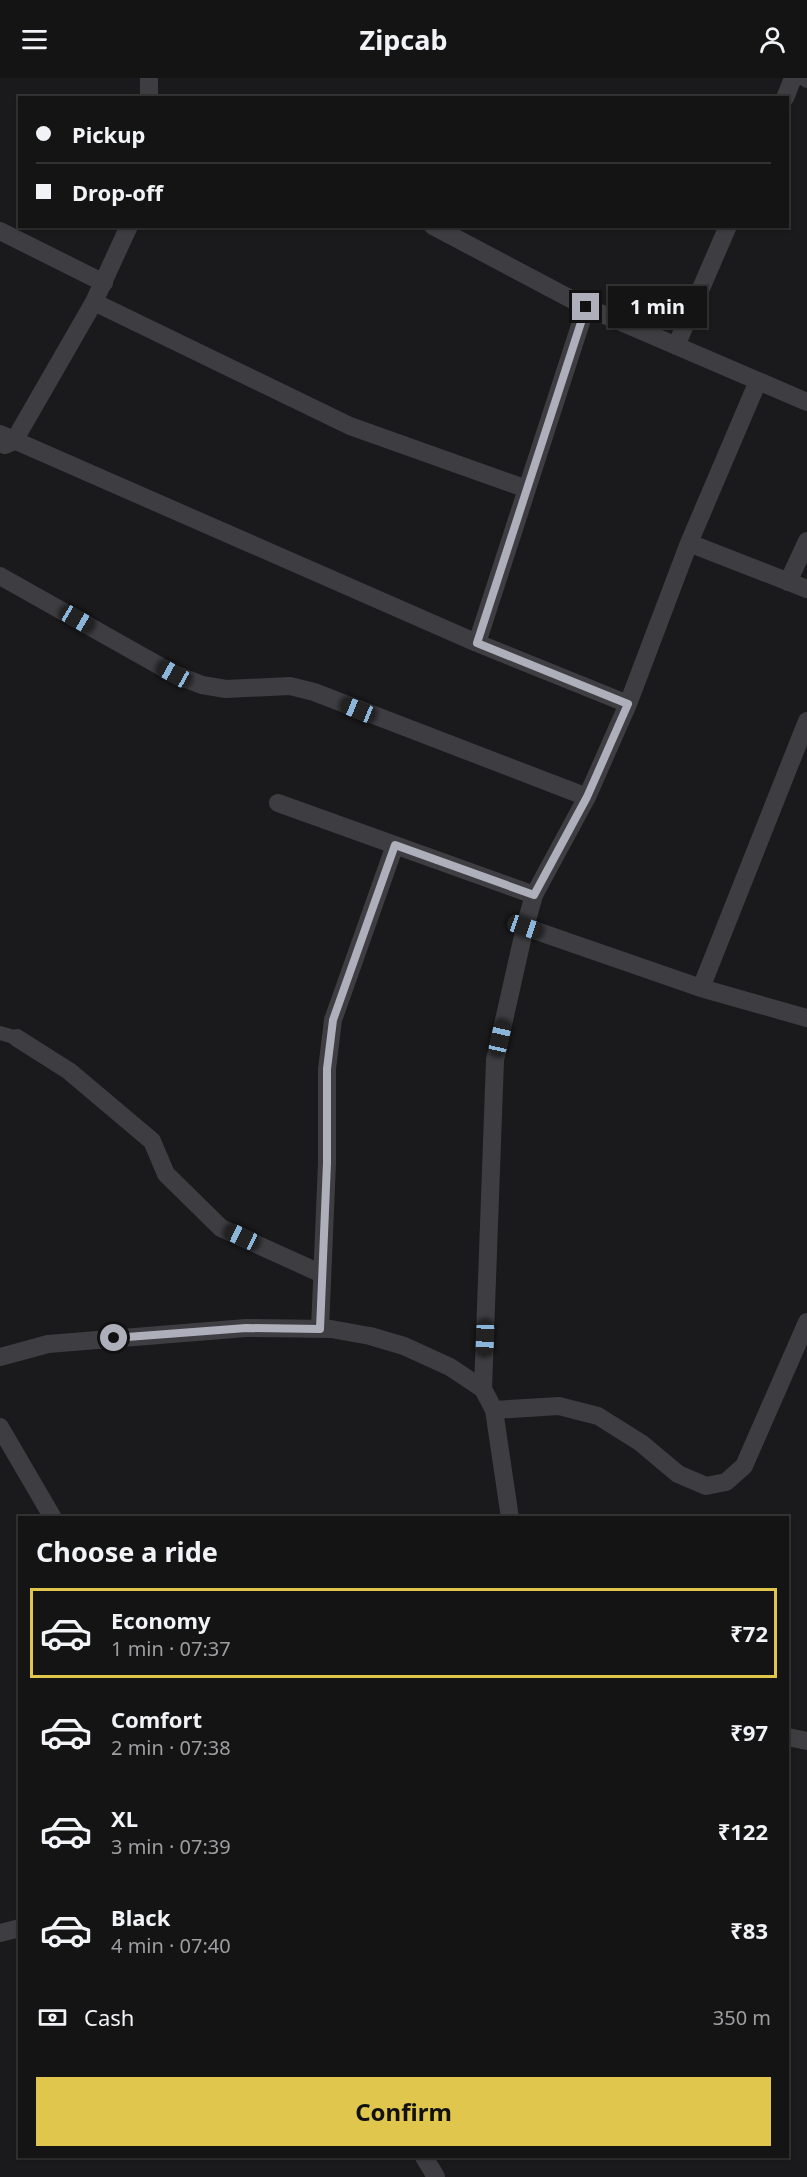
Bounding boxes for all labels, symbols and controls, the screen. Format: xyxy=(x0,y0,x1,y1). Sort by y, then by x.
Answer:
text: Zipcab xyxy=(360,21,447,58)
icon: menu xyxy=(18,23,51,56)
icon: person xyxy=(756,23,789,56)
text: Pickup xyxy=(72,119,145,149)
text: Drop-off xyxy=(72,177,163,207)
callout: 1 min xyxy=(607,286,706,328)
route end xyxy=(572,293,599,320)
text: 1 min xyxy=(630,293,685,320)
car xyxy=(57,602,97,636)
car xyxy=(154,657,194,691)
car xyxy=(338,695,378,725)
car xyxy=(505,913,545,941)
car xyxy=(487,1018,513,1058)
car xyxy=(222,1221,262,1253)
car xyxy=(475,1320,495,1356)
route start xyxy=(100,1324,127,1351)
text: Choose a ride xyxy=(36,1533,218,1570)
text: Economy xyxy=(111,1605,210,1635)
icon: car xyxy=(39,1606,93,1660)
text: ₹72 xyxy=(730,1618,768,1648)
text: 1 min · 07:37 xyxy=(111,1635,231,1662)
text: Comfort xyxy=(111,1704,202,1734)
icon: car xyxy=(39,1705,93,1759)
text: ₹97 xyxy=(730,1717,768,1747)
text: 2 min · 07:38 xyxy=(111,1734,231,1761)
text: XL xyxy=(111,1803,138,1833)
icon: car xyxy=(39,1804,93,1858)
text: ₹122 xyxy=(718,1816,768,1846)
text: 3 min · 07:39 xyxy=(111,1833,231,1860)
text: Black xyxy=(111,1902,170,1932)
icon: car xyxy=(39,1903,93,1957)
text: ₹83 xyxy=(730,1915,768,1945)
text: 4 min · 07:40 xyxy=(111,1932,231,1959)
icon: cash xyxy=(36,2001,69,2034)
text: Cash xyxy=(84,2002,134,2032)
text: 350 m xyxy=(713,2004,771,2031)
button: Confirm xyxy=(36,2077,771,2146)

